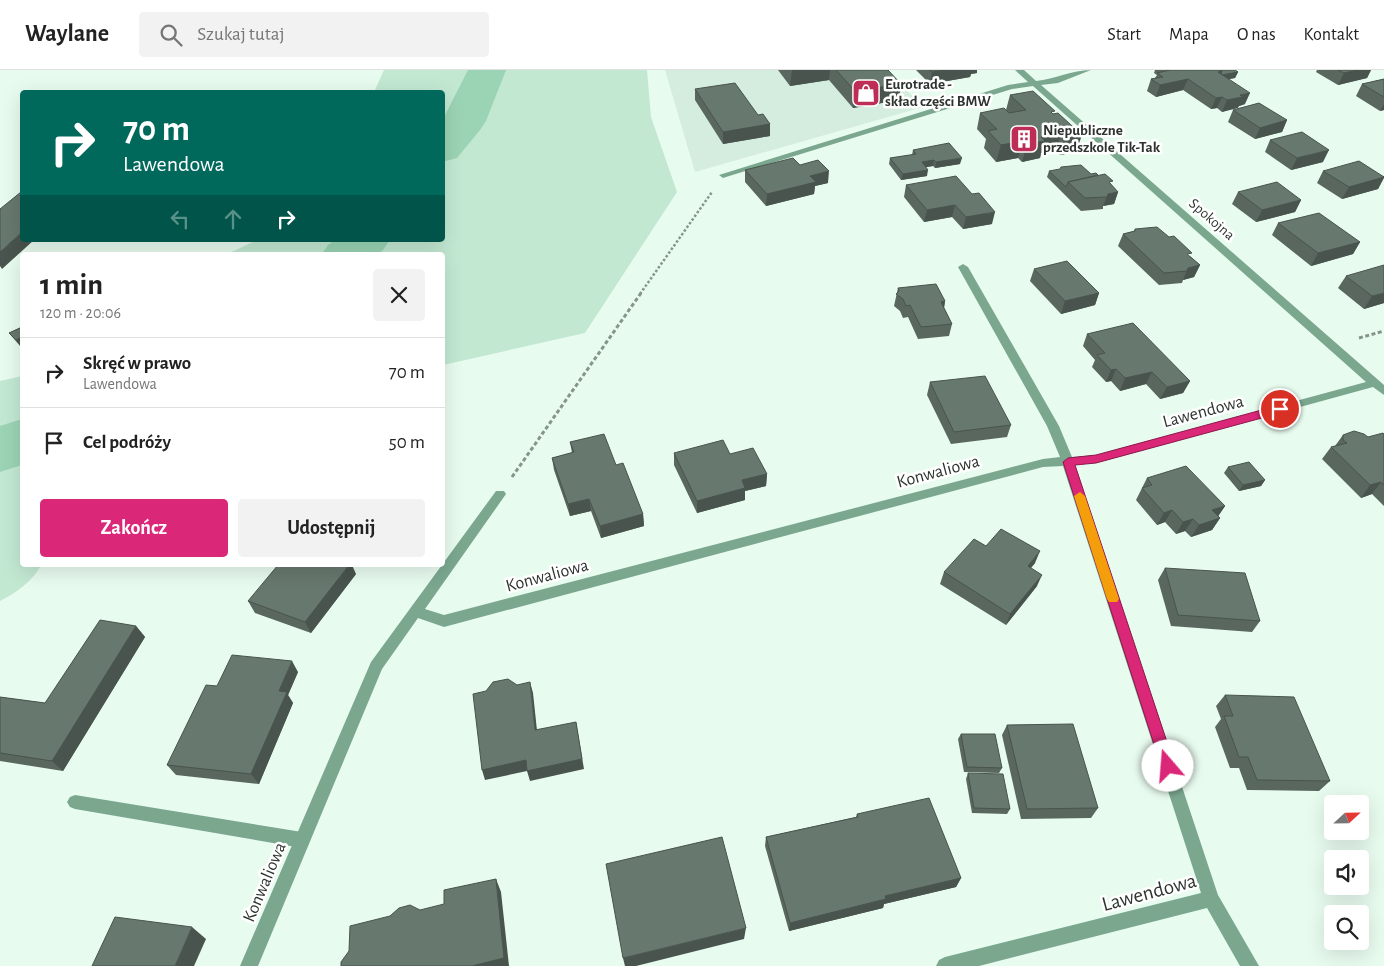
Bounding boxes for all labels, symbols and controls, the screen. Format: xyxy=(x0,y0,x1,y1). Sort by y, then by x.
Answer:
search box xyxy=(139,12,489,57)
icon: search xyxy=(157,21,185,49)
text: Waylane xyxy=(25,22,109,46)
text: Szukaj tutaj xyxy=(197,25,285,44)
text: Start xyxy=(1107,26,1141,44)
text: Mapa xyxy=(1169,26,1209,44)
text: O nas xyxy=(1237,26,1276,44)
text: Kontakt xyxy=(1304,26,1359,44)
place label: Eurotrade - skład części BMW xyxy=(885,77,991,109)
shop icon: Eurotrade - skład części BMW xyxy=(851,78,881,108)
icon: right xyxy=(40,110,105,175)
text: 70 m xyxy=(123,112,190,147)
place label: Niepubliczne przedszkole Tik-Tak xyxy=(1043,123,1161,155)
building icon: Niepubliczne przedszkole Tik-Tak xyxy=(1009,124,1039,154)
text: Lawendowa xyxy=(123,153,225,175)
street label: Spokojna xyxy=(1186,196,1237,243)
icon: left xyxy=(166,205,194,233)
icon: ahead xyxy=(219,205,247,233)
icon: right xyxy=(272,205,300,233)
button: close xyxy=(373,269,425,321)
text: 1 min xyxy=(40,270,103,300)
text: 120 m · 20:06 xyxy=(40,305,121,321)
text: Skręć w prawo xyxy=(83,354,191,373)
icon: right xyxy=(40,359,68,387)
text: 70 m xyxy=(389,363,425,382)
text: Lawendowa xyxy=(83,376,157,392)
pin xyxy=(1259,388,1301,430)
street label: Lawendowa xyxy=(1161,393,1246,431)
icon: arrive xyxy=(1266,395,1294,423)
icon: arrive xyxy=(40,429,68,457)
text: Cel podróży xyxy=(83,433,171,452)
text: 50 m xyxy=(389,433,425,452)
street label: Konwaliowa xyxy=(895,452,982,492)
button: Zakończ xyxy=(40,499,228,557)
button: Udostępnij xyxy=(238,499,425,557)
street label: Konwaliowa xyxy=(504,556,591,596)
position arrow xyxy=(1141,739,1193,791)
north arrow xyxy=(1324,795,1369,840)
map controls xyxy=(1324,795,1369,950)
street label: Konwaliowa xyxy=(240,840,290,925)
button: sound xyxy=(1324,850,1369,895)
street label: Lawendowa xyxy=(1100,870,1199,915)
button: search xyxy=(1324,905,1369,950)

